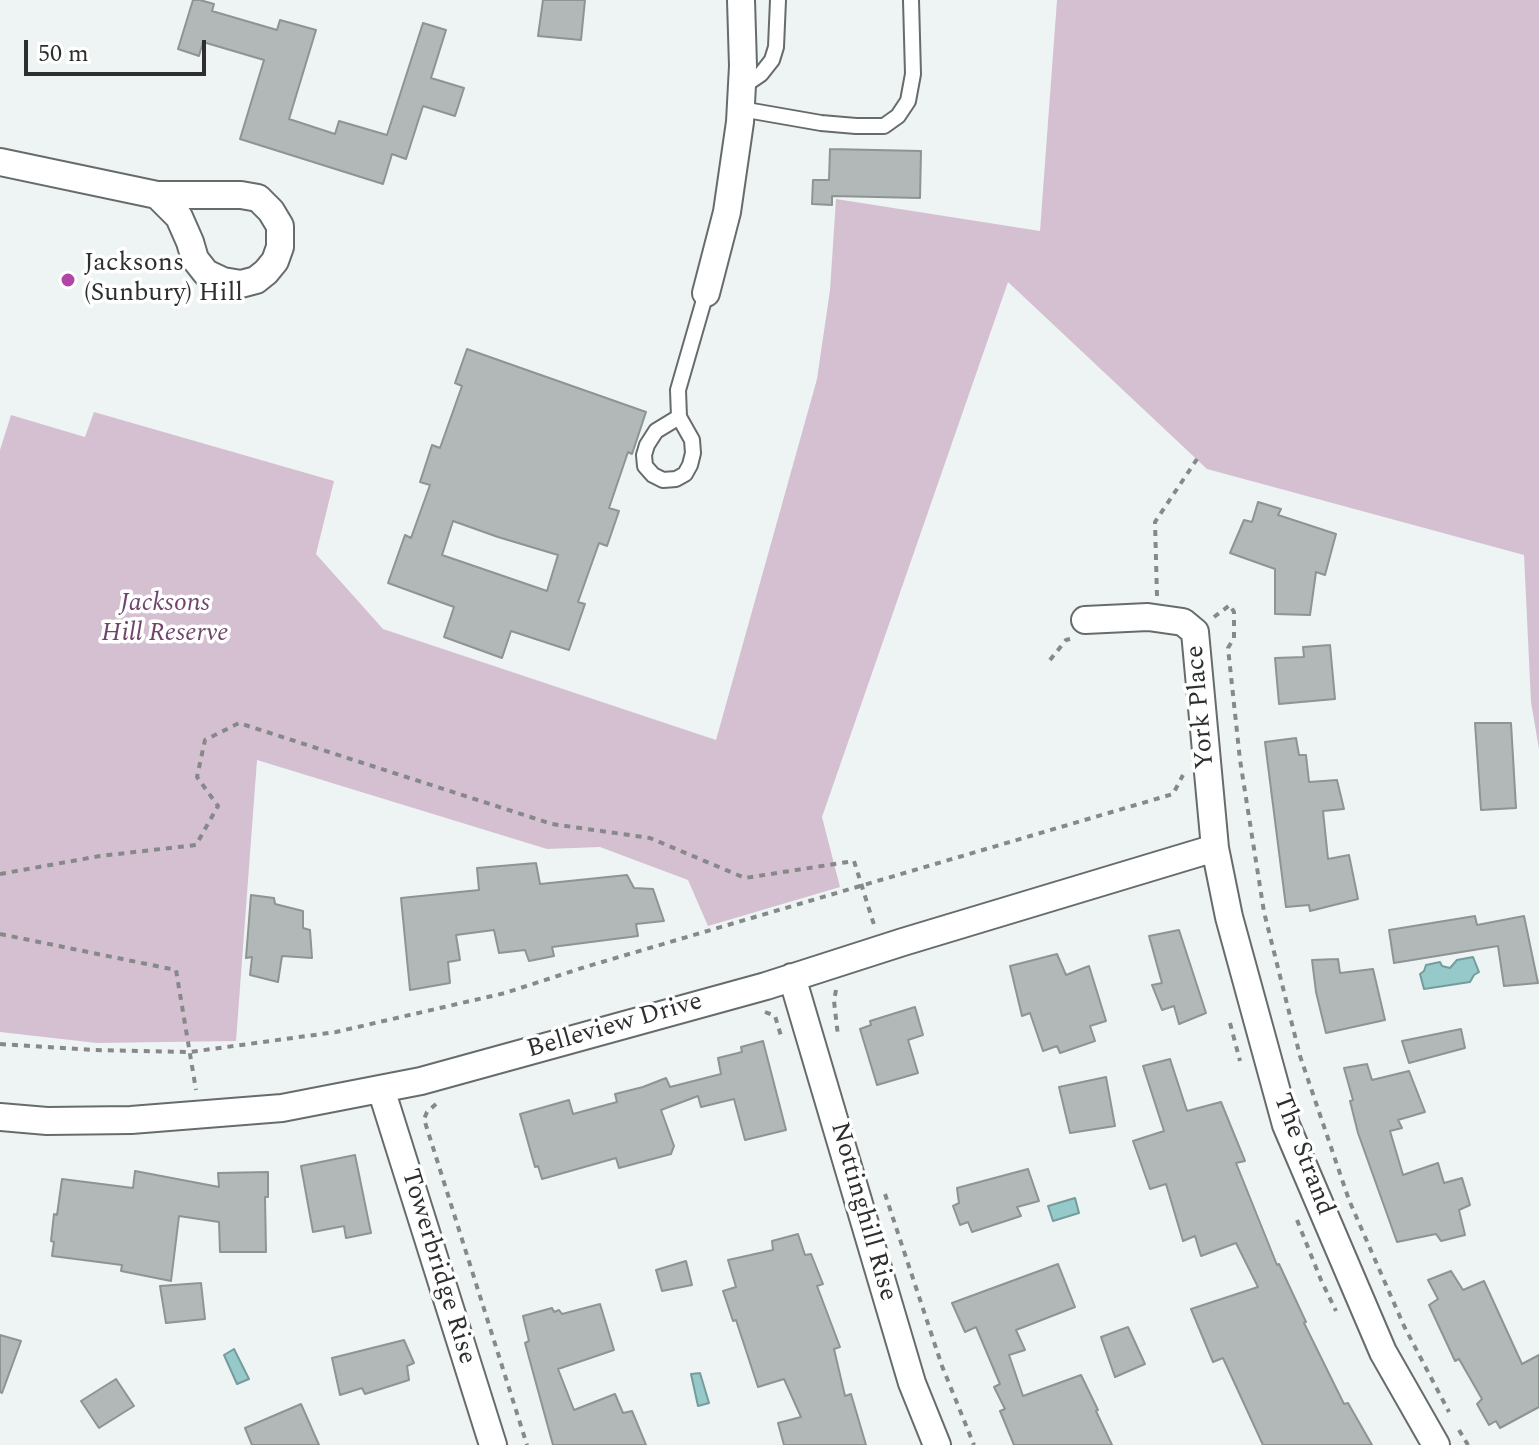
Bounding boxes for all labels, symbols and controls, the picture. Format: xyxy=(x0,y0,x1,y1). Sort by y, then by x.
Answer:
scale bar xyxy=(28,24,210,74)
text: 50 m xyxy=(38,36,89,72)
place label: Jacksons (Sunbury) Hill xyxy=(84,249,243,310)
marker: Jacksons (Sunbury) Hill xyxy=(59,271,77,289)
park label: Jacksons Hill Reserve xyxy=(101,589,229,650)
street label: York Place xyxy=(1181,644,1223,770)
street label: Belleview Drive xyxy=(524,987,706,1067)
street label: The Strand xyxy=(1264,1090,1340,1220)
street label: Nottinghill Rise xyxy=(822,1119,902,1305)
street label: Towerbridge Rise xyxy=(392,1166,482,1368)

